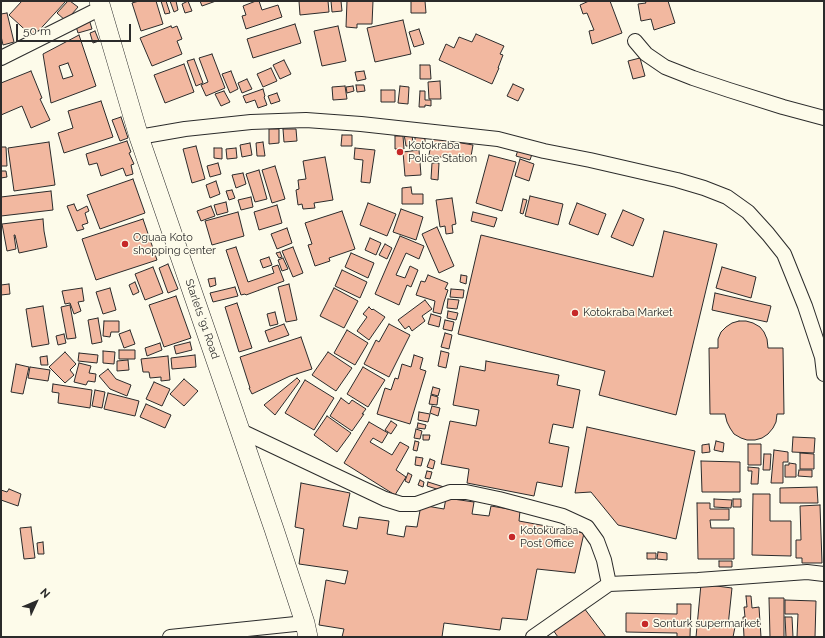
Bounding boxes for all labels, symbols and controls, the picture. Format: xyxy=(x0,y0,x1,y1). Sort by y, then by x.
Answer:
scale bar xyxy=(18,16,133,42)
text: 50 m xyxy=(23,24,51,38)
place label: Kotokraba Police Station xyxy=(408,139,477,165)
marker: Kotokraba Police Station xyxy=(395,147,405,157)
place label: Oguaa Koto shopping center xyxy=(133,231,216,257)
marker: Oguaa Koto shopping center xyxy=(120,239,130,249)
street label: Starlets '91 Road xyxy=(182,277,222,361)
place label: Kotokraba Market xyxy=(583,306,673,320)
marker: Kotokraba Market xyxy=(570,308,580,318)
place label: Kotokuraba Post Office xyxy=(520,524,578,550)
marker: Kotokuraba Post Office xyxy=(507,532,517,542)
north arrow xyxy=(16,582,56,622)
text: N xyxy=(37,586,53,601)
place label: Sonturk supermarket xyxy=(653,617,760,631)
marker: Sonturk supermarket xyxy=(640,619,650,629)

